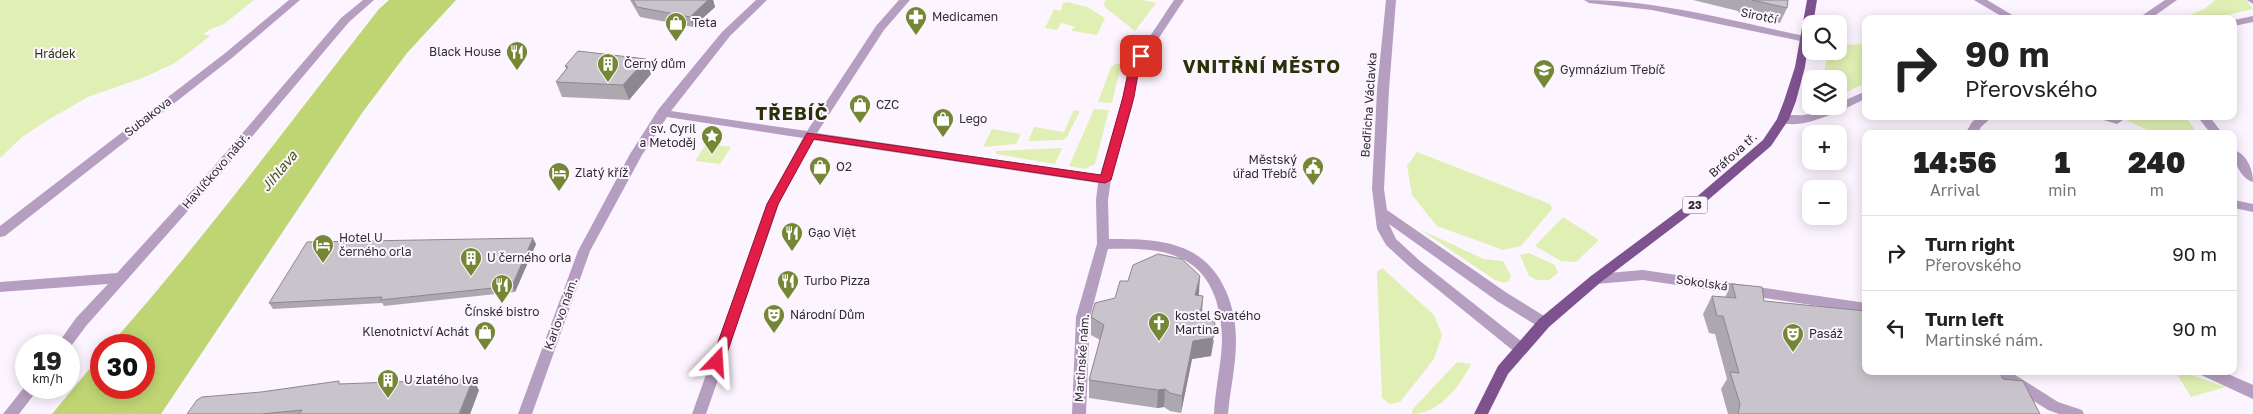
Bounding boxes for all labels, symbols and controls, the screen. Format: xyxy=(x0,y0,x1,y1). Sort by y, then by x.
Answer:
street label: Sirotčí xyxy=(1739,4,1780,27)
pharmacy icon: Medicamen xyxy=(904,5,928,36)
place label: Medicamen xyxy=(932,9,998,24)
shop icon: Teta xyxy=(664,11,688,42)
place label: Teta xyxy=(692,15,717,30)
map controls xyxy=(1802,15,1847,225)
button: search xyxy=(1802,15,1847,60)
text: 90 m xyxy=(1965,33,2049,75)
pin xyxy=(1120,35,1162,77)
icon: right xyxy=(1882,35,1947,100)
restaurant icon: Black House xyxy=(505,40,529,71)
icon: arrive xyxy=(1127,42,1155,70)
place label: Black House xyxy=(429,44,501,59)
park label: Hrádek xyxy=(34,46,76,61)
building icon: Černý dům xyxy=(596,52,620,83)
street label: Bedřicha Václavka xyxy=(1357,52,1380,158)
district label: VNITŘNÍ MĚSTO xyxy=(1183,55,1341,77)
place label: Černý dům xyxy=(624,56,686,71)
school or university icon: Gymnázium Třebíč xyxy=(1532,58,1556,89)
place label: Gymnázium Třebíč xyxy=(1560,62,1666,77)
button: layers xyxy=(1802,70,1847,115)
text: Přerovského xyxy=(1965,75,2097,102)
shop icon: CZC xyxy=(848,93,872,124)
street label: Subakova xyxy=(121,94,174,140)
place label: CZC xyxy=(876,97,899,112)
district label: TŘEBÍČ xyxy=(755,102,829,124)
shop icon: Lego xyxy=(931,107,955,138)
place label: Lego xyxy=(959,111,987,126)
place label: sv. Cyril a Metoděj xyxy=(639,121,696,150)
place icon: sv. Cyril a Metoděj xyxy=(700,124,724,155)
button: + xyxy=(1802,125,1847,170)
street label: Bráfova tř. xyxy=(1705,129,1760,180)
street label: Havlíčkovo nábř. xyxy=(178,130,253,212)
text: 14:56 xyxy=(1914,144,1997,180)
text: 1 xyxy=(2054,144,2070,180)
text: 240 xyxy=(2128,144,2185,180)
water label: Jihlava xyxy=(257,146,301,194)
place label: Městský úřad Třebíč xyxy=(1233,152,1297,181)
shop icon: O2 xyxy=(808,155,832,186)
public building icon: Městský úřad Třebíč xyxy=(1301,155,1325,186)
place label: O2 xyxy=(836,159,852,174)
hotel icon: Zlatý kříž xyxy=(547,161,571,192)
place label: Zlatý kříž xyxy=(575,165,628,180)
button: − xyxy=(1802,180,1847,225)
text: Arrival xyxy=(1930,180,1980,200)
text: min xyxy=(2048,180,2077,200)
text: m xyxy=(2150,180,2164,200)
road number: 23 xyxy=(1682,196,1708,214)
restaurant icon: Gạo Việt xyxy=(780,221,804,252)
place label: Gạo Việt xyxy=(808,225,856,240)
place label: Hotel U černého orla xyxy=(339,230,412,259)
text: Turn right xyxy=(1925,232,2015,255)
hotel icon: Hotel U černého orla xyxy=(311,233,335,264)
icon: right xyxy=(1882,239,1910,267)
text: 90 m xyxy=(2172,242,2217,265)
building icon: U černého orla xyxy=(459,246,483,277)
place label: U černého orla xyxy=(487,250,571,265)
text: Přerovského xyxy=(1925,255,2021,275)
restaurant icon: Turbo Pizza xyxy=(776,269,800,300)
street label: Sokolská xyxy=(1675,271,1729,294)
restaurant icon: Čínské bistro xyxy=(490,273,514,304)
place label: Turbo Pizza xyxy=(804,273,870,288)
street label: Karlovo nám. xyxy=(541,276,580,352)
theatre icon: Národní Dům xyxy=(762,303,786,334)
place label: Čínské bistro xyxy=(464,304,540,319)
place label: Národní Dům xyxy=(790,307,865,322)
text: Turn left xyxy=(1925,307,2004,330)
place label: kostel Svatého Martina xyxy=(1175,308,1261,337)
church icon: kostel Svatého Martina xyxy=(1147,311,1171,342)
street label: Martinské nám. xyxy=(1071,313,1092,403)
icon: left xyxy=(1882,314,1910,342)
text: 90 m xyxy=(2172,317,2217,340)
shop icon: Klenotnictví Achát xyxy=(473,320,497,351)
theatre icon: Pasáž xyxy=(1781,322,1805,353)
place label: Klenotnictví Achát xyxy=(362,324,469,339)
place label: Pasáž xyxy=(1809,326,1843,341)
text: Martinské nám. xyxy=(1925,330,2043,350)
speed limit sign: 30 xyxy=(90,334,155,399)
position arrow xyxy=(690,335,742,387)
text: 19 xyxy=(33,345,62,376)
building icon: U zlatého lva xyxy=(376,368,400,399)
text: km/h xyxy=(32,371,63,386)
place label: U zlatého lva xyxy=(404,372,478,387)

